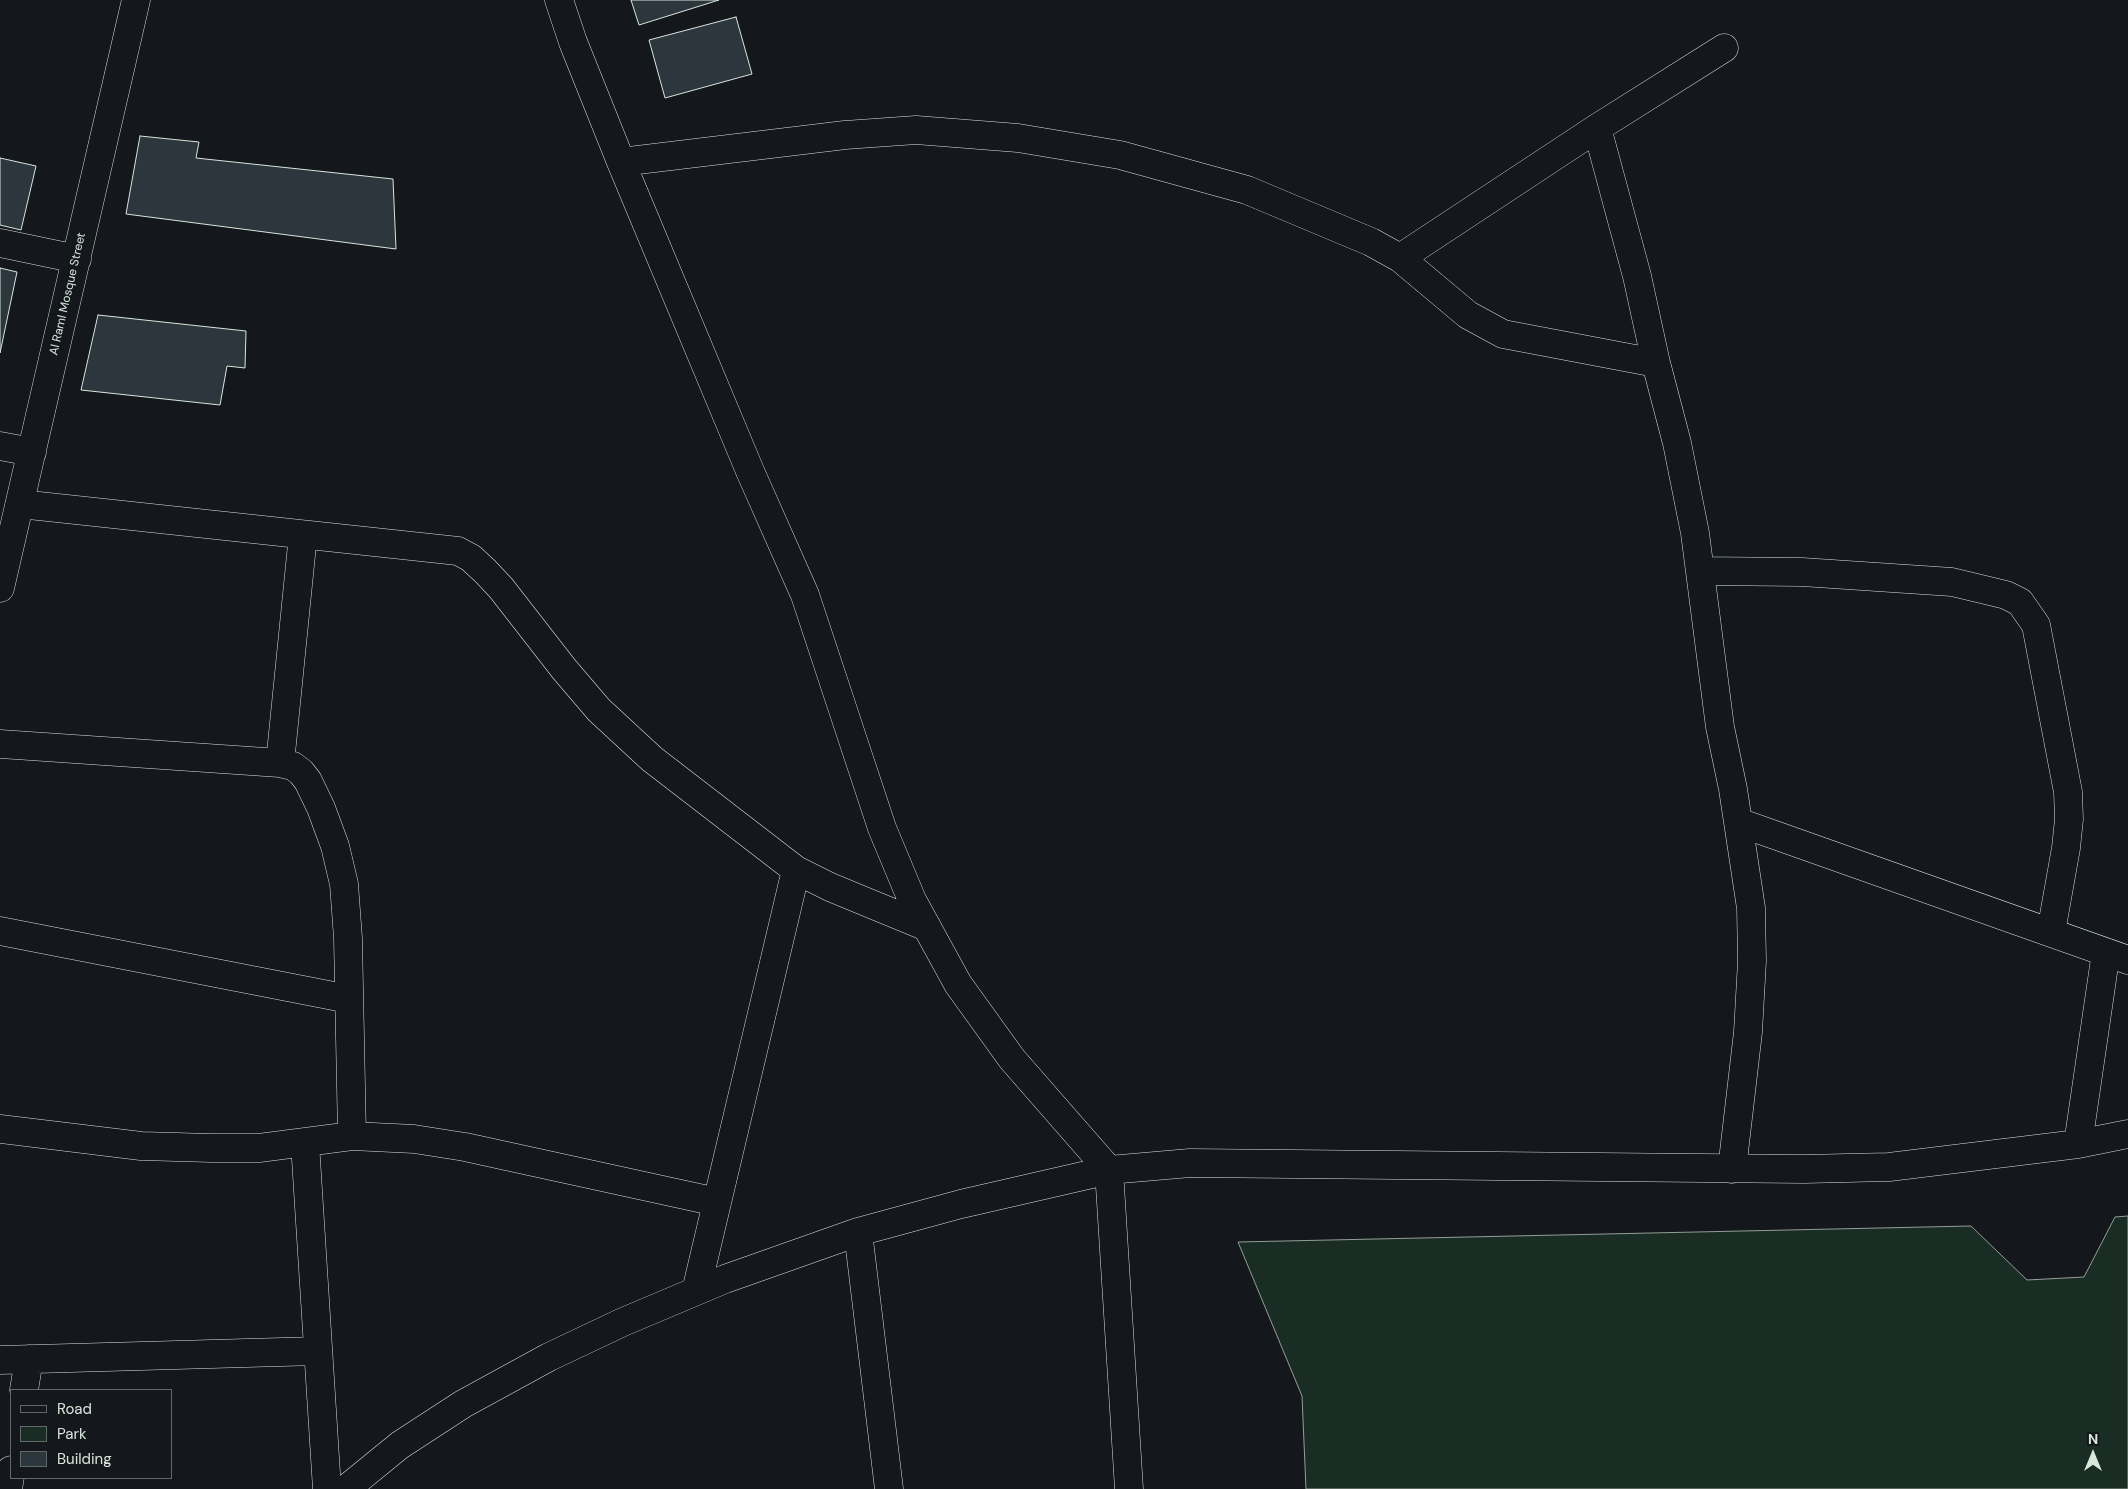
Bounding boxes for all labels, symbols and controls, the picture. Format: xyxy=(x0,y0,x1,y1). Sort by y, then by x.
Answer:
street label: Al Raml Mosque Street xyxy=(47,231,89,357)
legend xyxy=(10,1389,172,1479)
text: Road xyxy=(57,1399,92,1419)
text: Park xyxy=(57,1424,87,1444)
north arrow xyxy=(2068,1429,2118,1479)
text: N xyxy=(2088,1430,2098,1448)
text: Building xyxy=(57,1449,112,1469)

